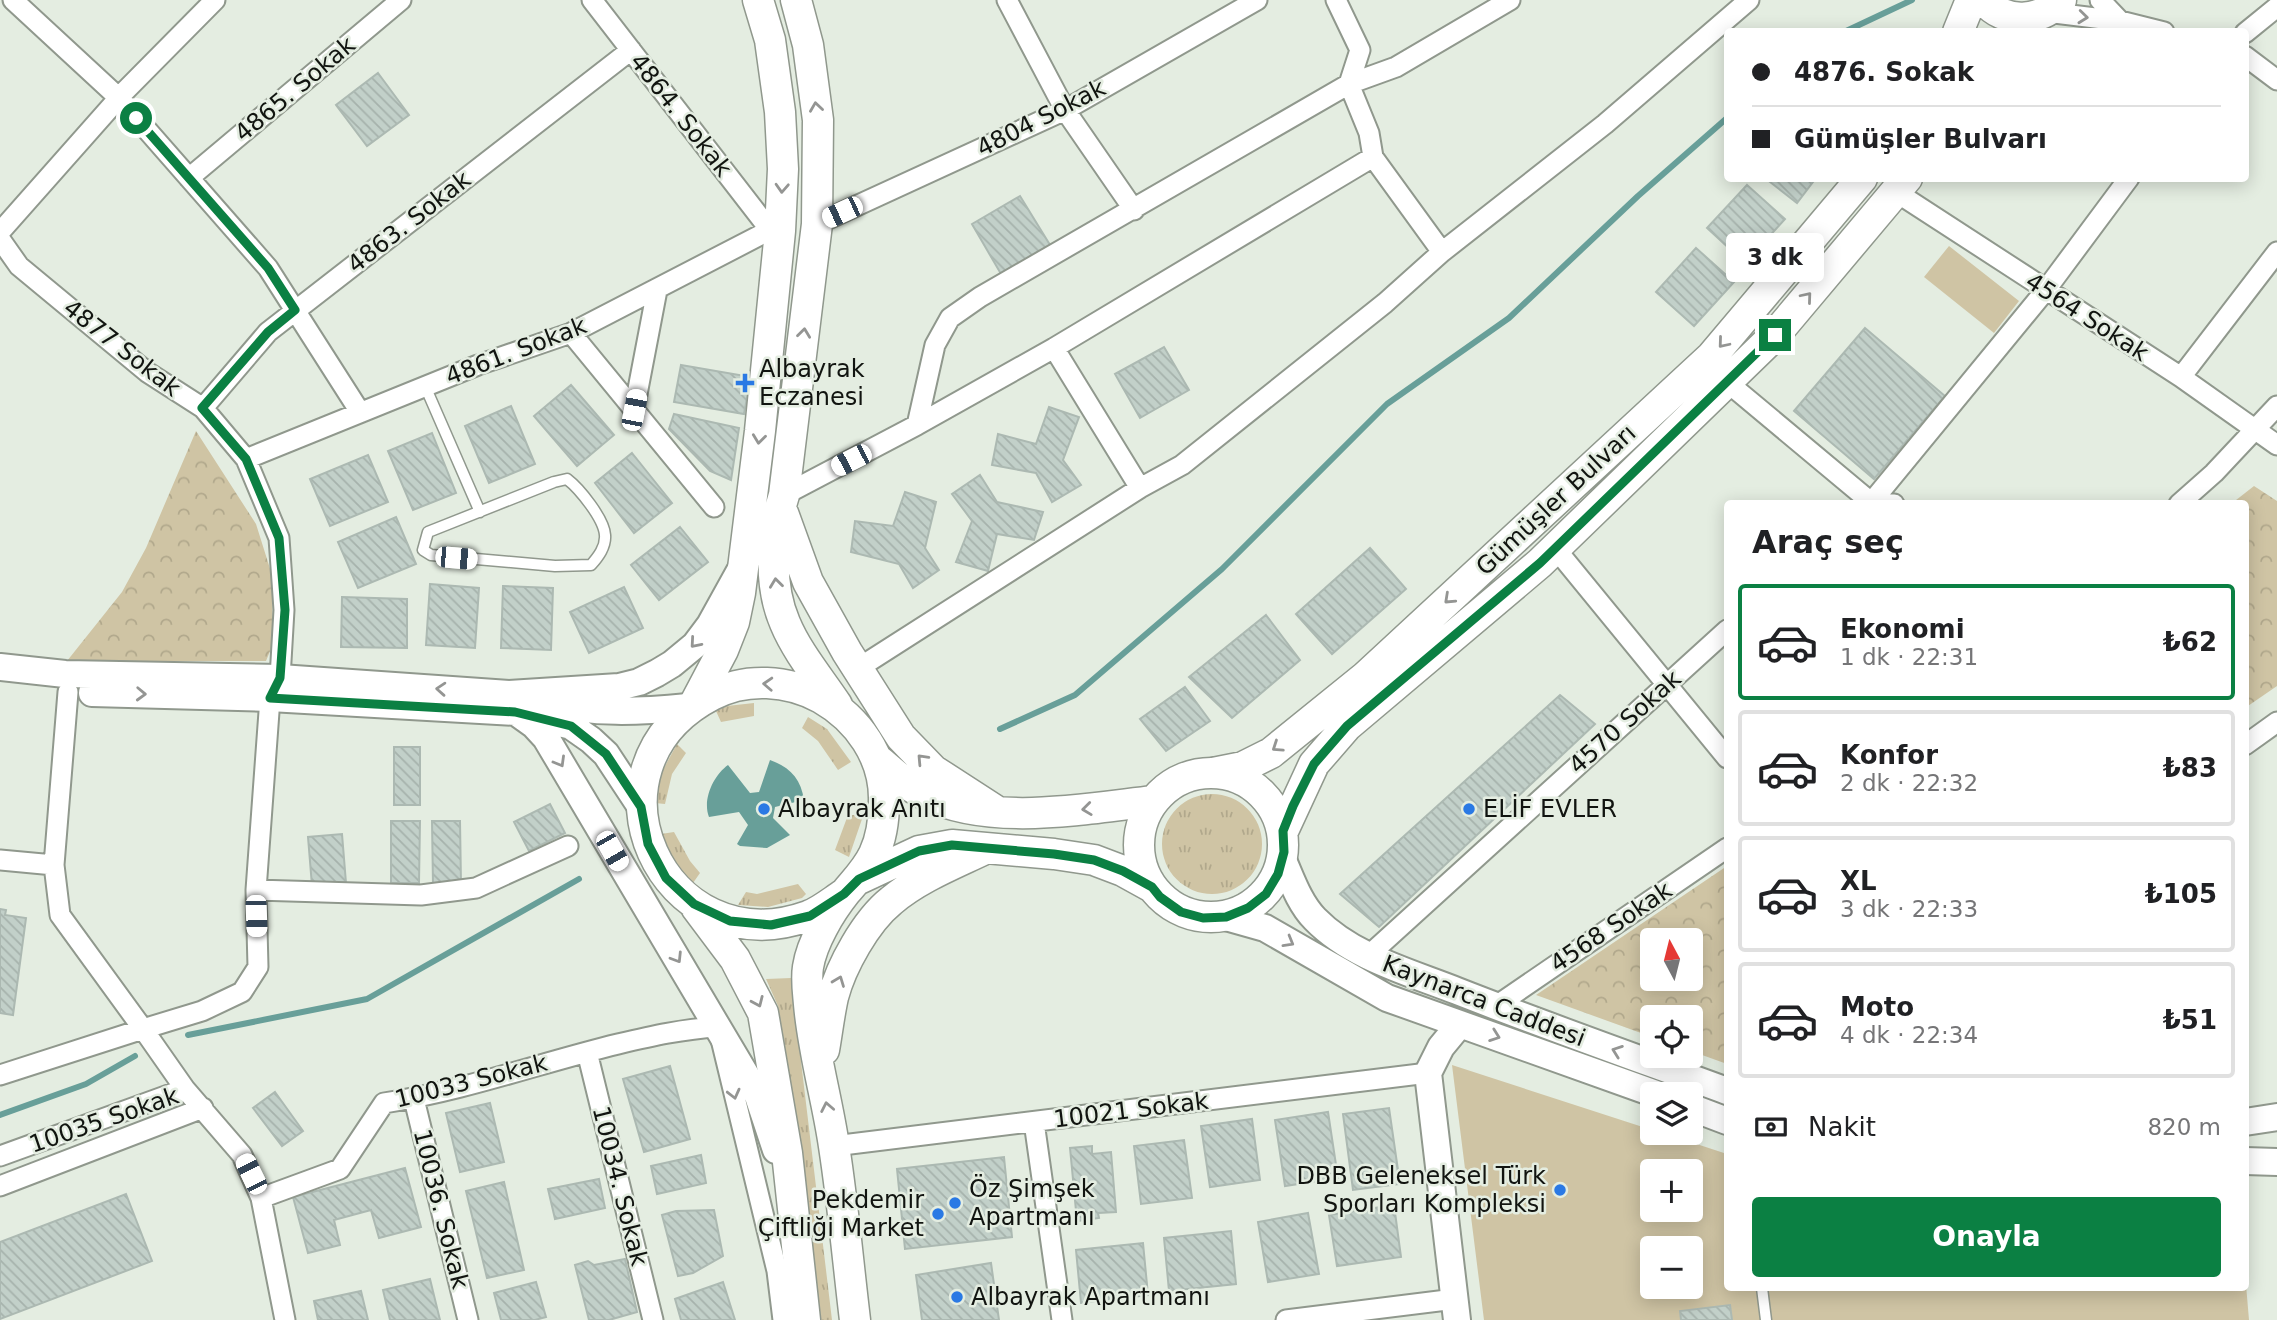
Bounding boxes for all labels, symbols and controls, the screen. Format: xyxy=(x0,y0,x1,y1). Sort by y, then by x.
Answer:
one-way arrow xyxy=(2077,9,2089,24)
street label: 4865. Sokak xyxy=(229,31,361,147)
street label: 4864. Sokak xyxy=(624,48,738,182)
text: 4876. Sokak xyxy=(1794,57,1974,87)
street label: 4804 Sokak xyxy=(972,74,1110,162)
one-way arrow xyxy=(809,101,824,113)
route start xyxy=(120,102,152,134)
text: Gümüşler Bulvarı xyxy=(1794,124,2047,154)
street label: 4863. Sokak xyxy=(342,165,476,279)
one-way arrow xyxy=(775,183,790,194)
car xyxy=(819,194,866,230)
callout: 3 dk xyxy=(1726,233,1824,282)
text: 3 dk xyxy=(1747,244,1803,270)
street label: 4564 Sokak xyxy=(2020,267,2154,367)
one-way arrow xyxy=(1799,292,1811,305)
street label: 4877 Sokak xyxy=(58,294,186,402)
street label: 4861. Sokak xyxy=(442,311,590,391)
route end xyxy=(1759,319,1791,351)
one-way arrow xyxy=(796,328,811,339)
one-way arrow xyxy=(1719,335,1731,348)
place label: Albayrak Eczanesi xyxy=(759,355,865,411)
marker: Albayrak Eczanesi xyxy=(737,375,753,391)
car xyxy=(620,387,649,433)
street label: Gümüşler Bulvarı xyxy=(1471,419,1641,581)
one-way arrow xyxy=(752,433,767,445)
car xyxy=(828,441,875,479)
text: Araç seç xyxy=(1752,523,1904,561)
car xyxy=(435,546,478,570)
one-way arrow xyxy=(769,577,784,589)
one-way arrow xyxy=(1444,591,1457,603)
icon: car xyxy=(1756,611,1819,674)
text: Ekonomi xyxy=(1840,614,1965,644)
text: ₺62 xyxy=(2163,627,2217,657)
one-way arrow xyxy=(691,635,703,648)
text: 1 dk · 22:31 xyxy=(1840,644,1978,670)
street label: 4570 Sokak xyxy=(1563,664,1687,779)
one-way arrow xyxy=(762,677,773,692)
one-way arrow xyxy=(435,682,446,697)
one-way arrow xyxy=(136,687,147,702)
icon: car xyxy=(1756,737,1819,800)
one-way arrow xyxy=(1272,739,1285,752)
text: Konfor xyxy=(1840,740,1938,770)
text: ₺83 xyxy=(2163,753,2217,783)
one-way arrow xyxy=(918,754,930,767)
one-way arrow xyxy=(552,755,565,768)
text: 2 dk · 22:32 xyxy=(1840,770,1978,796)
place label: ELİF EVLER xyxy=(1483,794,1617,823)
place label: Albayrak Anıtı xyxy=(778,795,946,823)
marker: Albayrak Anıtı xyxy=(756,801,772,817)
one-way arrow xyxy=(1081,801,1092,816)
marker: ELİF EVLER xyxy=(1461,801,1477,817)
car xyxy=(593,828,632,874)
icon: car xyxy=(1756,863,1819,926)
text: XL xyxy=(1840,866,1877,896)
street label: 4568 Sokak xyxy=(1545,876,1677,978)
text: ₺105 xyxy=(2145,879,2217,909)
car xyxy=(245,895,268,937)
text: 3 dk · 22:33 xyxy=(1840,896,1978,922)
north arrow xyxy=(1640,928,1703,990)
map controls xyxy=(1640,928,1703,1299)
one-way arrow xyxy=(1282,934,1294,947)
street label: Kaynarca Caddesi xyxy=(1379,949,1589,1053)
one-way arrow xyxy=(668,950,681,963)
one-way arrow xyxy=(831,976,845,988)
icon: car xyxy=(1756,989,1819,1052)
text: Moto xyxy=(1840,992,1914,1022)
one-way arrow xyxy=(749,995,763,1007)
button: locate xyxy=(1640,1005,1703,1068)
text: ₺51 xyxy=(2163,1005,2217,1035)
text: 4 dk · 22:34 xyxy=(1840,1022,1978,1048)
one-way arrow xyxy=(1488,1028,1501,1042)
one-way arrow xyxy=(1612,1045,1624,1059)
street label: 10033 Sokak xyxy=(392,1049,550,1113)
street label: 10035 Sokak xyxy=(26,1081,182,1159)
button: layers xyxy=(1640,1082,1703,1145)
street label: 10021 Sokak xyxy=(1052,1087,1210,1133)
one-way arrow xyxy=(726,1088,740,1100)
one-way arrow xyxy=(820,1101,835,1113)
street label: 10034. Sokak xyxy=(587,1103,653,1269)
icon: cash xyxy=(1752,1108,1790,1146)
text: Nakit xyxy=(1808,1112,1876,1142)
text: 820 m xyxy=(2147,1114,2221,1140)
street label: 10036. Sokak xyxy=(408,1126,474,1292)
car xyxy=(233,1151,270,1197)
button: + xyxy=(1640,1159,1703,1222)
place label: DBB Geleneksel Türk Sporları Kompleksi xyxy=(1296,1162,1546,1218)
place label: Öz Şimşek Apartmanı xyxy=(969,1174,1095,1231)
marker: DBB Geleneksel Türk Sporları Kompleksi xyxy=(1552,1182,1568,1198)
place label: Pekdemir Çiftliği Market xyxy=(758,1186,924,1242)
marker: Öz Şimşek Apartmanı xyxy=(947,1195,963,1211)
button: Onayla xyxy=(1752,1197,2221,1277)
marker: Pekdemir Çiftliği Market xyxy=(930,1206,946,1222)
button: − xyxy=(1640,1236,1703,1299)
place label: Albayrak Apartmanı xyxy=(971,1283,1210,1311)
marker: Albayrak Apartmanı xyxy=(949,1289,965,1305)

